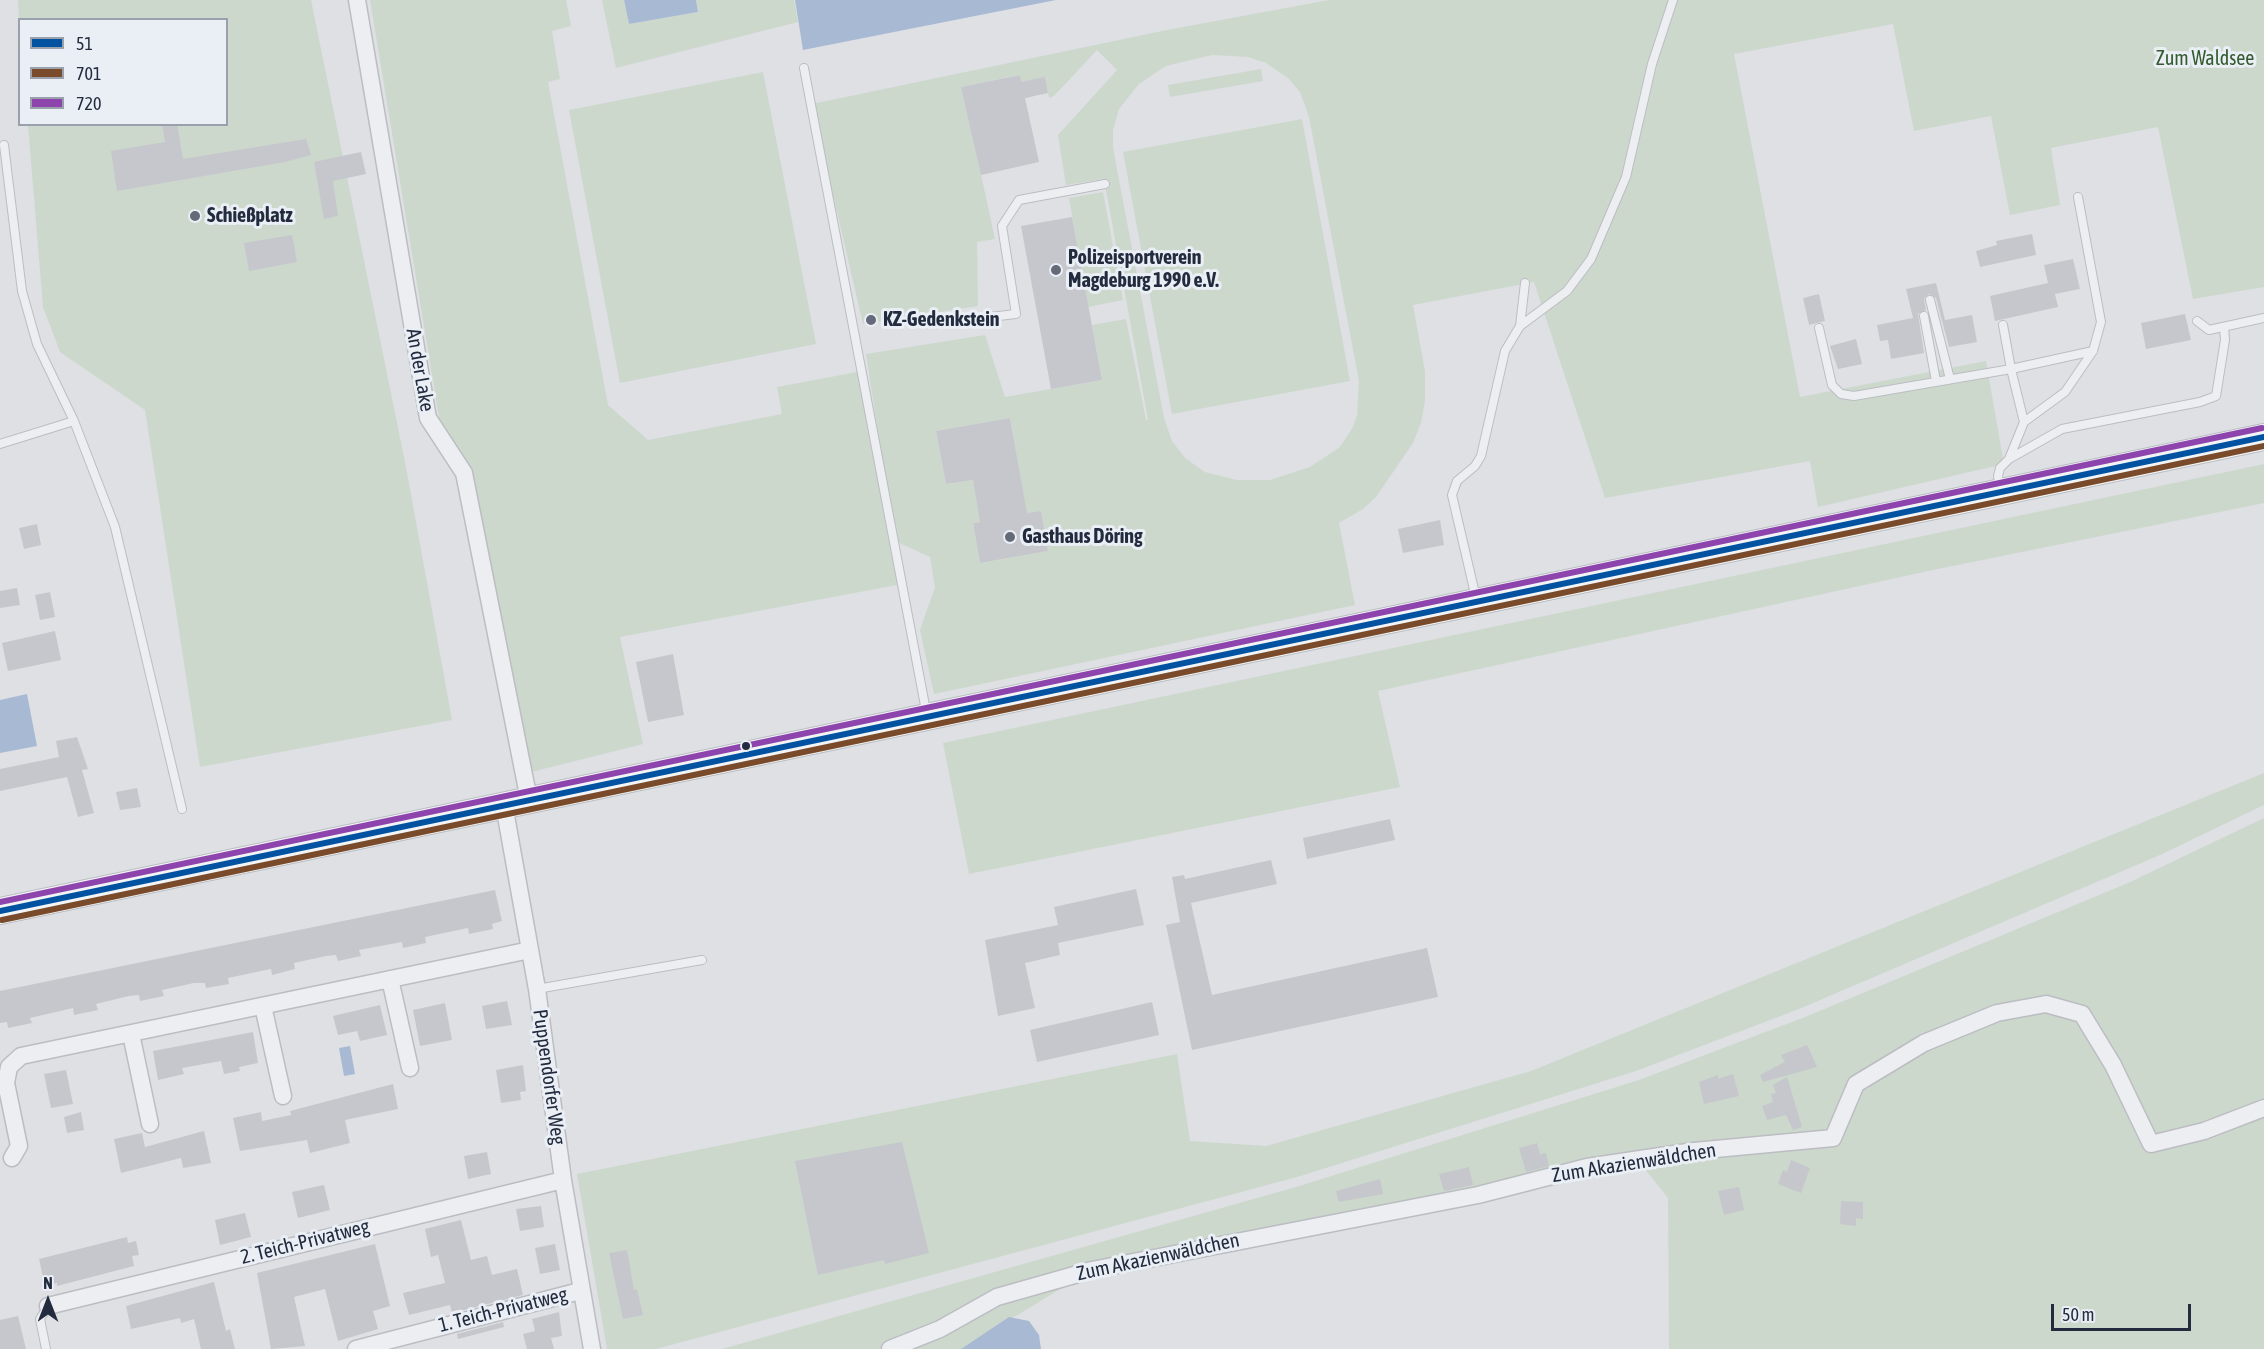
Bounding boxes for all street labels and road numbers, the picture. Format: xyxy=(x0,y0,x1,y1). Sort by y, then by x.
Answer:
street label: An der Lake xyxy=(401,327,439,413)
street label: Puppendorfer Weg xyxy=(528,1008,570,1146)
street label: Zum Akazienwäldchen xyxy=(1550,1138,1718,1188)
street label: 2. Teich-Privatweg xyxy=(238,1214,372,1270)
street label: Zum Akazienwäldchen xyxy=(1074,1228,1242,1286)
street label: 1. Teich-Privatweg xyxy=(436,1282,570,1338)

